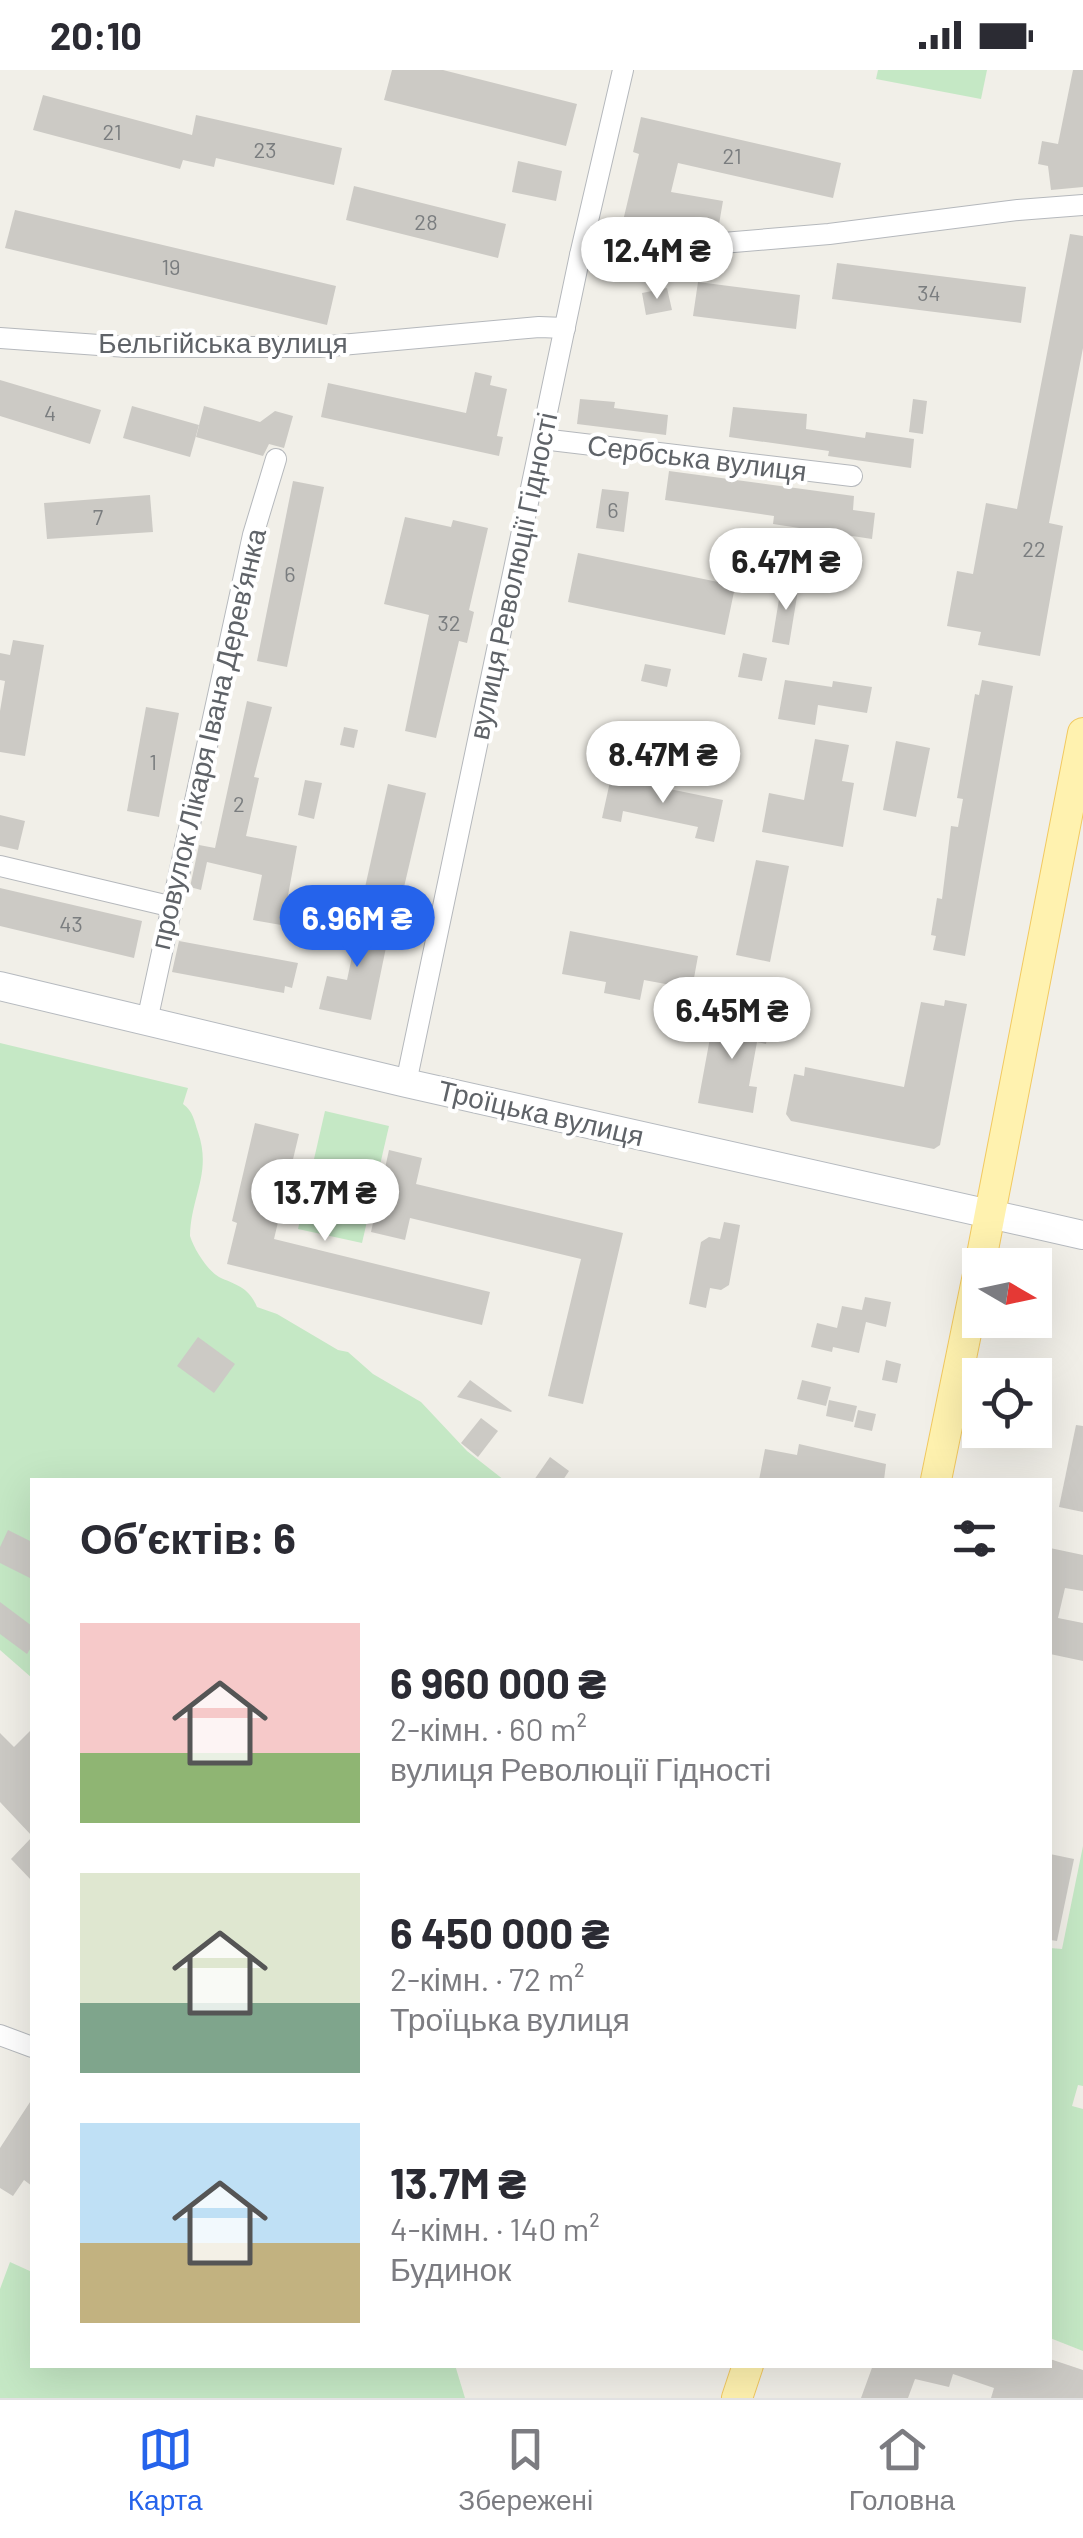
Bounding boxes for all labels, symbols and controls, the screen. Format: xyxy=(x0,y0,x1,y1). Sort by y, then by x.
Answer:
text: 20:10 xyxy=(50,12,142,58)
house number: 21 xyxy=(102,118,122,144)
house number: 23 xyxy=(254,136,277,162)
house number: 21 xyxy=(722,142,742,168)
house number: 28 xyxy=(414,208,438,234)
pin: 12.4M ₴ xyxy=(565,217,749,302)
text: 12.4M ₴ xyxy=(603,230,711,268)
house number: 19 xyxy=(161,253,181,279)
house number: 34 xyxy=(917,279,941,305)
street label: Бельгійська вулиця xyxy=(98,325,348,359)
house number: 4 xyxy=(44,399,56,425)
street label: вулиця Революції Гідності xyxy=(461,409,563,743)
street label: Сербська вулиця xyxy=(586,427,809,487)
house number: 6 xyxy=(607,496,619,522)
house number: 7 xyxy=(93,503,103,529)
street label: провулок Лікаря Івана Деревʼянка xyxy=(142,524,272,953)
pin: 6.47M ₴ xyxy=(694,528,878,613)
house number: 22 xyxy=(1022,535,1046,561)
text: 6.47M ₴ xyxy=(731,541,841,579)
house number: 6 xyxy=(284,560,296,586)
house number: 32 xyxy=(437,609,461,635)
pin: 8.47M ₴ xyxy=(571,721,755,806)
text: 8.47M ₴ xyxy=(608,734,718,772)
house number: 1 xyxy=(149,748,157,774)
house number: 2 xyxy=(233,790,245,816)
pin: 6.96M ₴ xyxy=(265,885,449,970)
text: 6.96M ₴ xyxy=(302,898,412,936)
house number: 43 xyxy=(59,910,83,936)
pin: 6.45M ₴ xyxy=(640,977,824,1062)
text: 6.45M ₴ xyxy=(675,990,789,1028)
street label: Троїцька вулиця xyxy=(435,1072,647,1152)
pin: 13.7M ₴ xyxy=(233,1159,417,1244)
text: 13.7M ₴ xyxy=(273,1172,377,1210)
north arrow xyxy=(962,1248,1052,1338)
map controls xyxy=(962,1248,1052,1448)
button: locate xyxy=(962,1358,1052,1448)
icon: filters xyxy=(947,1511,1002,1566)
text: Об’єктів: 6 xyxy=(80,1512,296,1562)
text: 6 960 000 ₴ xyxy=(390,1657,606,1707)
icon: home xyxy=(160,1663,280,1783)
text: 2-кімн. · 60 m² xyxy=(390,1709,587,1747)
text: вулиця Революції Гідності xyxy=(390,1749,771,1787)
text: 6 450 000 ₴ xyxy=(390,1907,610,1957)
icon: home xyxy=(160,1913,280,2033)
text: 2-кімн. · 72 m² xyxy=(390,1959,585,1997)
text: Троїцька вулиця xyxy=(390,1999,630,2037)
text: 13.7M ₴ xyxy=(390,2157,526,2207)
icon: home xyxy=(160,2163,280,2283)
text: 4-кімн. · 140 m² xyxy=(390,2209,600,2247)
text: Будинок xyxy=(390,2249,511,2287)
tab: Карта xyxy=(128,2422,203,2517)
tab: Збережені xyxy=(458,2422,593,2517)
tab: Головна xyxy=(849,2422,955,2517)

